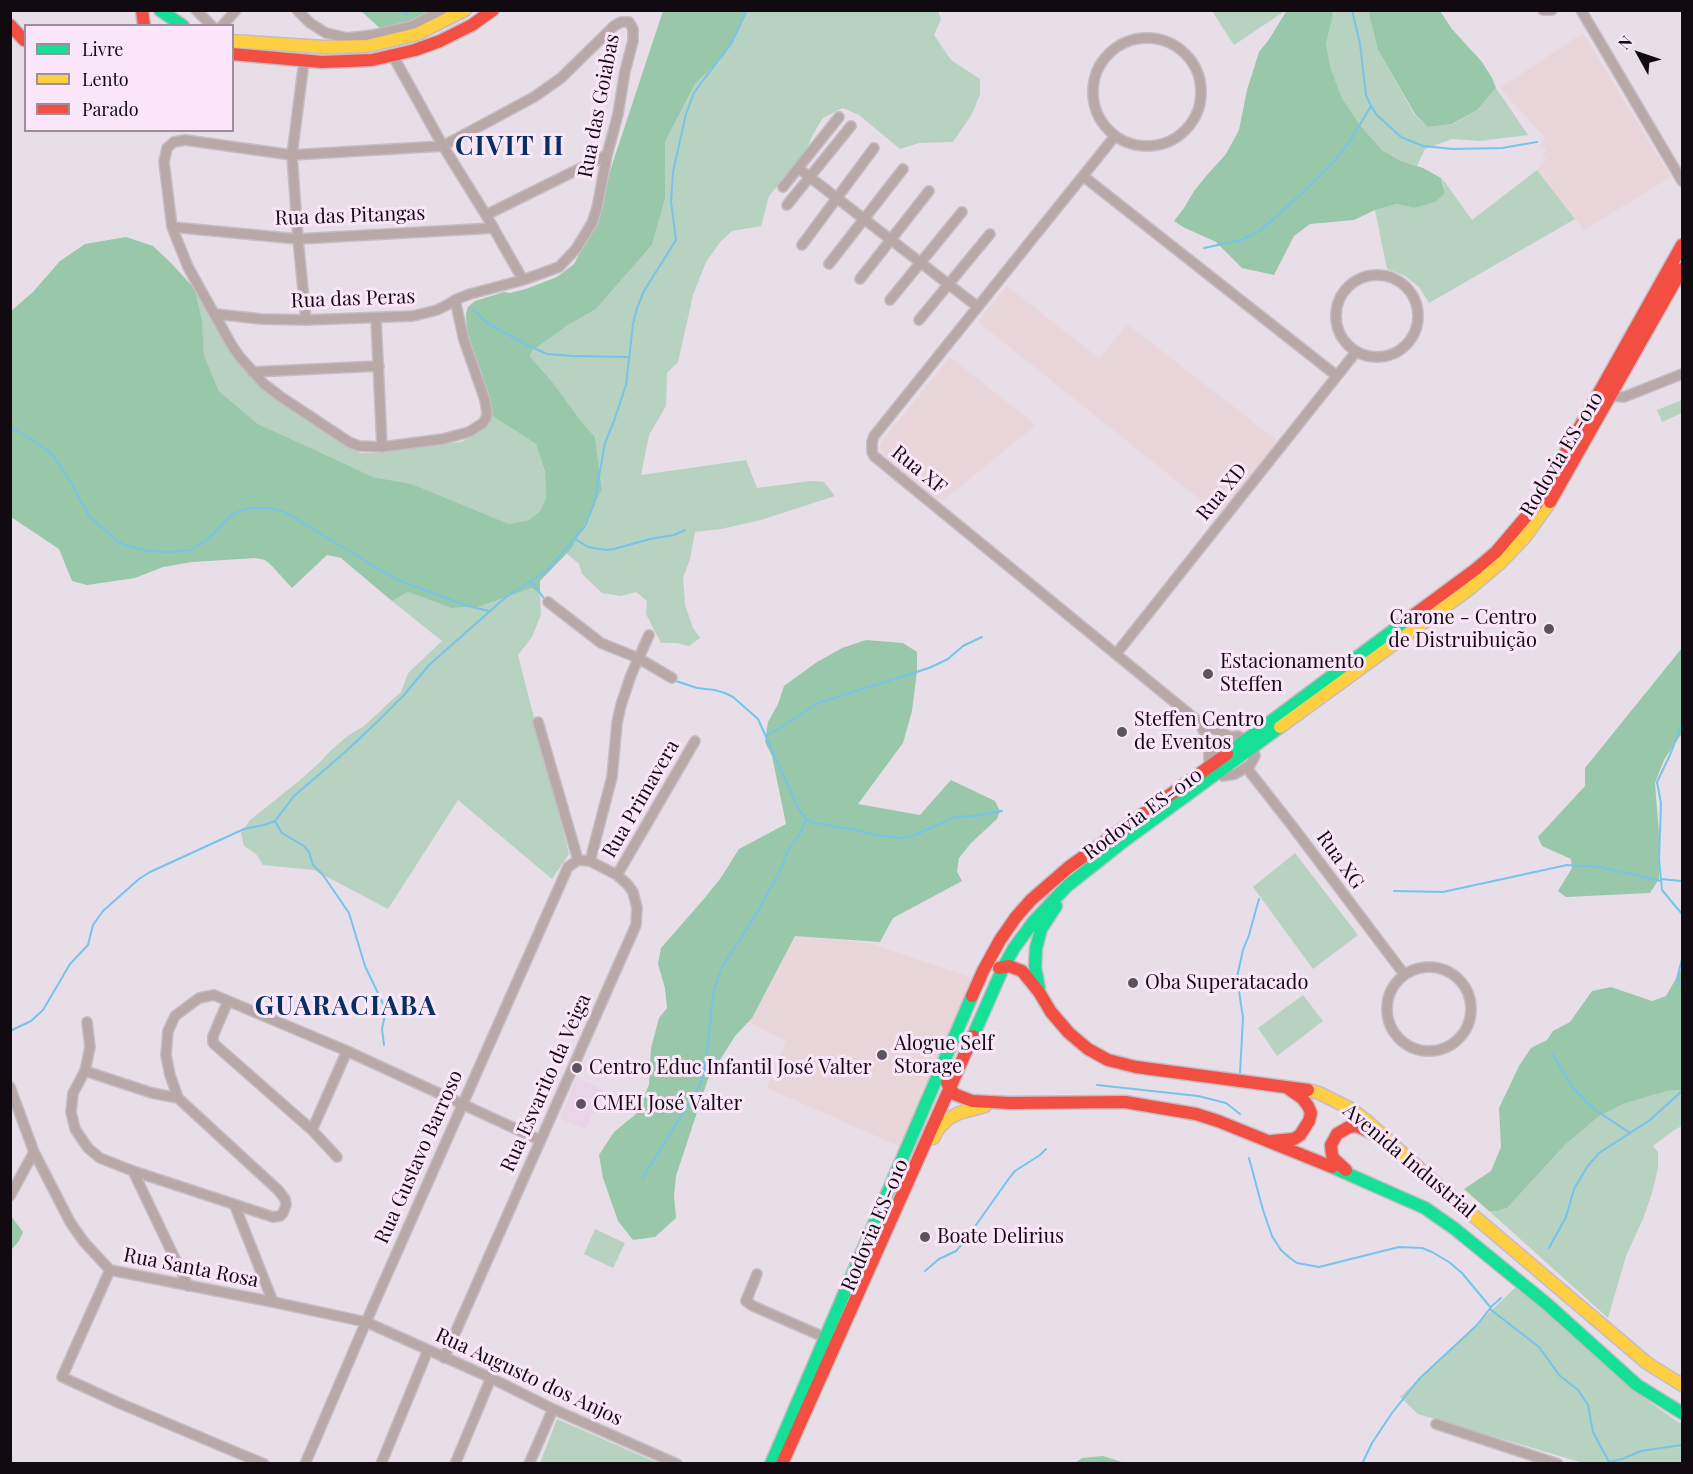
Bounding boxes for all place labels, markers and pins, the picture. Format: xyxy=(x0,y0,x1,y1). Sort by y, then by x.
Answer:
place label: Carone - Centro de Distruibuição xyxy=(1388,606,1537,653)
marker: Carone - Centro de Distruibuição xyxy=(1542,622,1556,636)
place label: Estacionamento Steffen xyxy=(1220,650,1364,697)
marker: Estacionamento Steffen xyxy=(1201,667,1215,681)
place label: Steffen Centro de Eventos xyxy=(1134,708,1264,755)
marker: Steffen Centro de Eventos xyxy=(1115,725,1129,739)
place label: Oba Superatacado xyxy=(1145,971,1308,995)
marker: Oba Superatacado xyxy=(1126,976,1140,990)
place label: Alogue Self Storage xyxy=(894,1032,994,1079)
marker: Alogue Self Storage xyxy=(875,1048,889,1062)
place label: Centro Educ Infantil José Valter xyxy=(589,1056,872,1080)
marker: Centro Educ Infantil José Valter xyxy=(570,1061,584,1075)
place label: CMEI José Valter xyxy=(593,1092,742,1116)
marker: CMEI José Valter xyxy=(574,1097,588,1111)
place label: Boate Delirius xyxy=(937,1225,1064,1249)
marker: Boate Delirius xyxy=(918,1230,932,1244)

